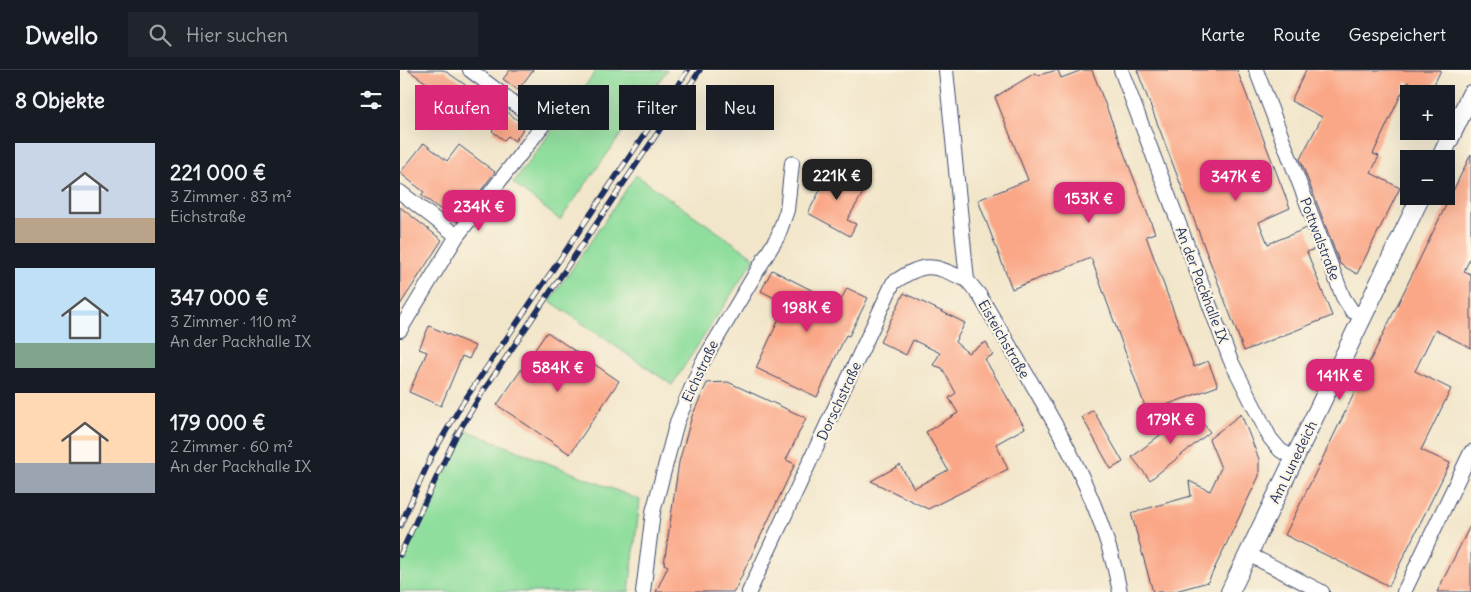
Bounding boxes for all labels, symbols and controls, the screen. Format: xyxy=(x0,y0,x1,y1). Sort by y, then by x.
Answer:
search box xyxy=(128,12,478,57)
text: Dwello xyxy=(25,20,98,50)
icon: search xyxy=(146,21,174,49)
text: Hier suchen xyxy=(186,23,288,47)
text: Karte xyxy=(1201,23,1245,46)
text: Route xyxy=(1273,23,1320,46)
text: Gespeichert xyxy=(1348,23,1446,46)
chip: Kaufen xyxy=(415,85,508,130)
chip: Mieten xyxy=(518,85,609,130)
chip: Filter xyxy=(619,85,696,130)
chip: Neu xyxy=(706,85,774,130)
map controls xyxy=(1400,85,1455,205)
button: + xyxy=(1400,85,1455,140)
icon: filters xyxy=(357,86,385,114)
text: 8 Objekte xyxy=(15,87,105,114)
button: − xyxy=(1400,150,1455,205)
pin: 221K € xyxy=(796,158,878,201)
text: 221 000 € xyxy=(170,159,266,186)
pin: 347K € xyxy=(1195,160,1277,202)
icon: home xyxy=(55,163,115,223)
text: 221K € xyxy=(813,165,861,185)
text: 347K € xyxy=(1211,166,1261,186)
pin: 153K € xyxy=(1048,182,1130,224)
text: 3 Zimmer · 83 m² xyxy=(170,186,292,206)
text: 153K € xyxy=(1065,188,1113,208)
pin: 234K € xyxy=(438,190,520,232)
street label: Pottwalstraße xyxy=(1296,195,1344,283)
text: 234K € xyxy=(453,196,505,216)
text: Eichstraße xyxy=(170,206,246,226)
street label: An der Packhalle IX xyxy=(1171,224,1233,346)
text: 347 000 € xyxy=(170,284,269,311)
icon: home xyxy=(55,288,115,348)
pin: 198K € xyxy=(766,290,848,333)
street label: Eisteichstraße xyxy=(974,296,1034,382)
text: 198K € xyxy=(783,297,831,317)
text: 3 Zimmer · 110 m² xyxy=(170,311,297,331)
text: An der Packhalle IX xyxy=(170,331,311,351)
street label: Eichstraße xyxy=(678,337,722,405)
pin: 584K € xyxy=(517,350,599,393)
text: 584K € xyxy=(532,357,584,377)
pin: 141K € xyxy=(1299,358,1381,401)
street label: Dorschstraße xyxy=(813,359,865,443)
text: 141K € xyxy=(1317,365,1363,385)
pin: 179K € xyxy=(1130,402,1212,445)
text: 179 000 € xyxy=(170,409,266,436)
text: 179K € xyxy=(1147,409,1195,429)
icon: home xyxy=(55,413,115,473)
street label: Am Lunedeich xyxy=(1265,418,1321,506)
text: 2 Zimmer · 60 m² xyxy=(170,436,293,456)
text: An der Packhalle IX xyxy=(170,456,311,476)

